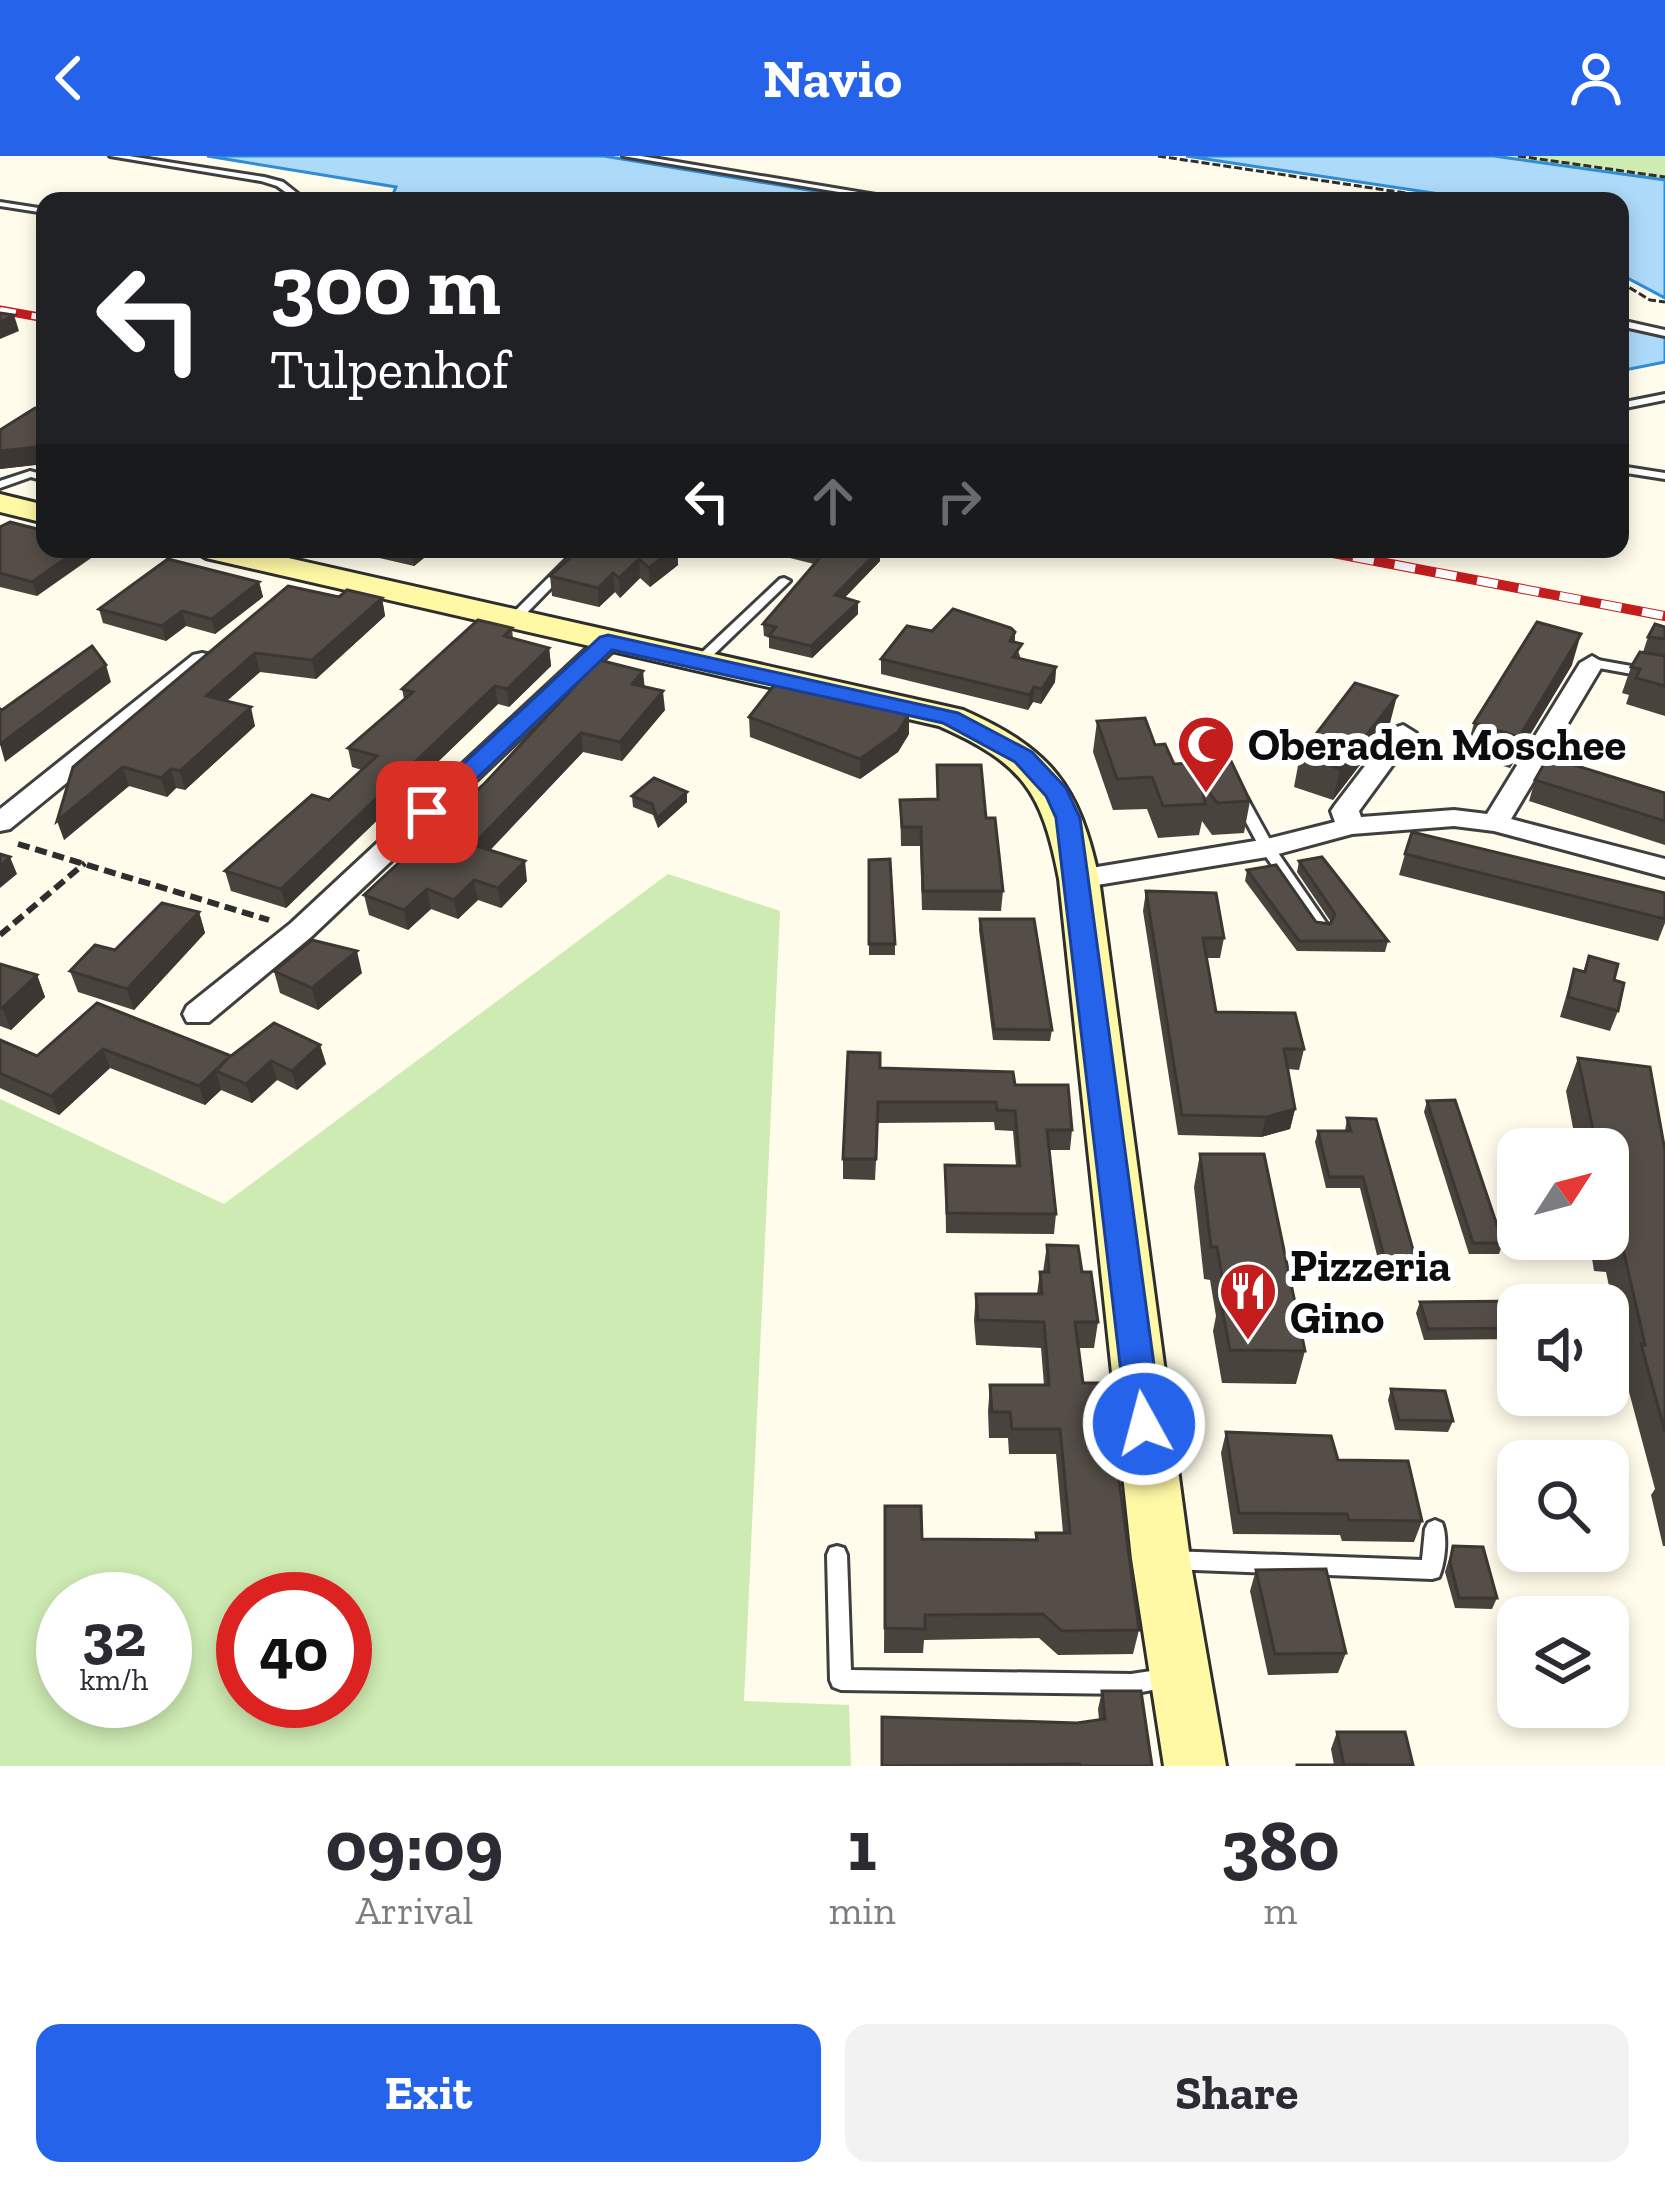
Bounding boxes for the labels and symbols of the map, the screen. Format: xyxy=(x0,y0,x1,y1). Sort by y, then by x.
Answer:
mosque icon: Oberaden Moschee xyxy=(1175,713,1237,795)
place label: Oberaden Moschee xyxy=(1248,718,1626,772)
pin xyxy=(376,761,478,863)
north arrow xyxy=(1497,1128,1629,1260)
place label: Pizzeria Gino xyxy=(1290,1239,1451,1345)
restaurant icon: Pizzeria Gino xyxy=(1217,1260,1279,1342)
position arrow xyxy=(1081,1361,1207,1487)
speed limit sign: 40 xyxy=(216,1572,372,1728)

